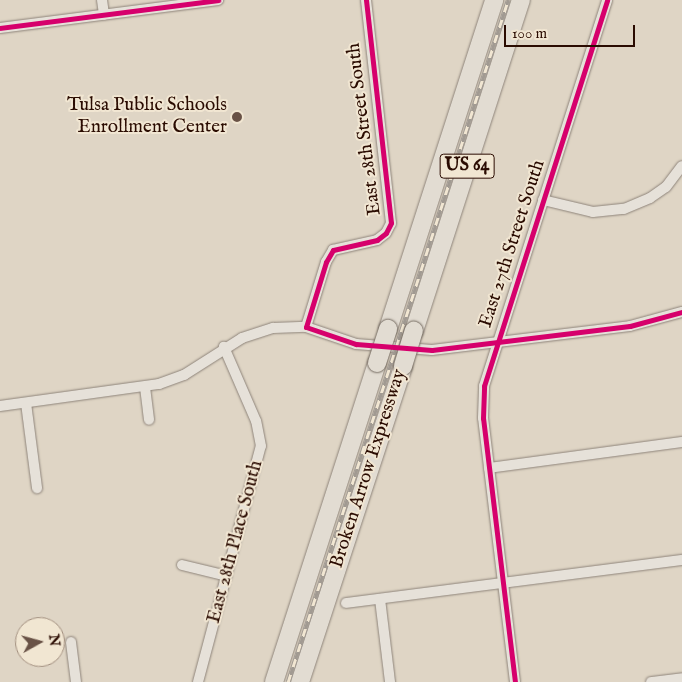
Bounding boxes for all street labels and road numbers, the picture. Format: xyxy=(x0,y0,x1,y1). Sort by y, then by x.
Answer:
street label: East 28th Street South xyxy=(343,41,387,217)
road number: US 64 xyxy=(440,150,494,182)
street label: East 27th Street South xyxy=(475,157,551,331)
street label: Broken Arrow Expressway xyxy=(326,367,412,571)
street label: East 28th Place South xyxy=(203,458,269,626)

